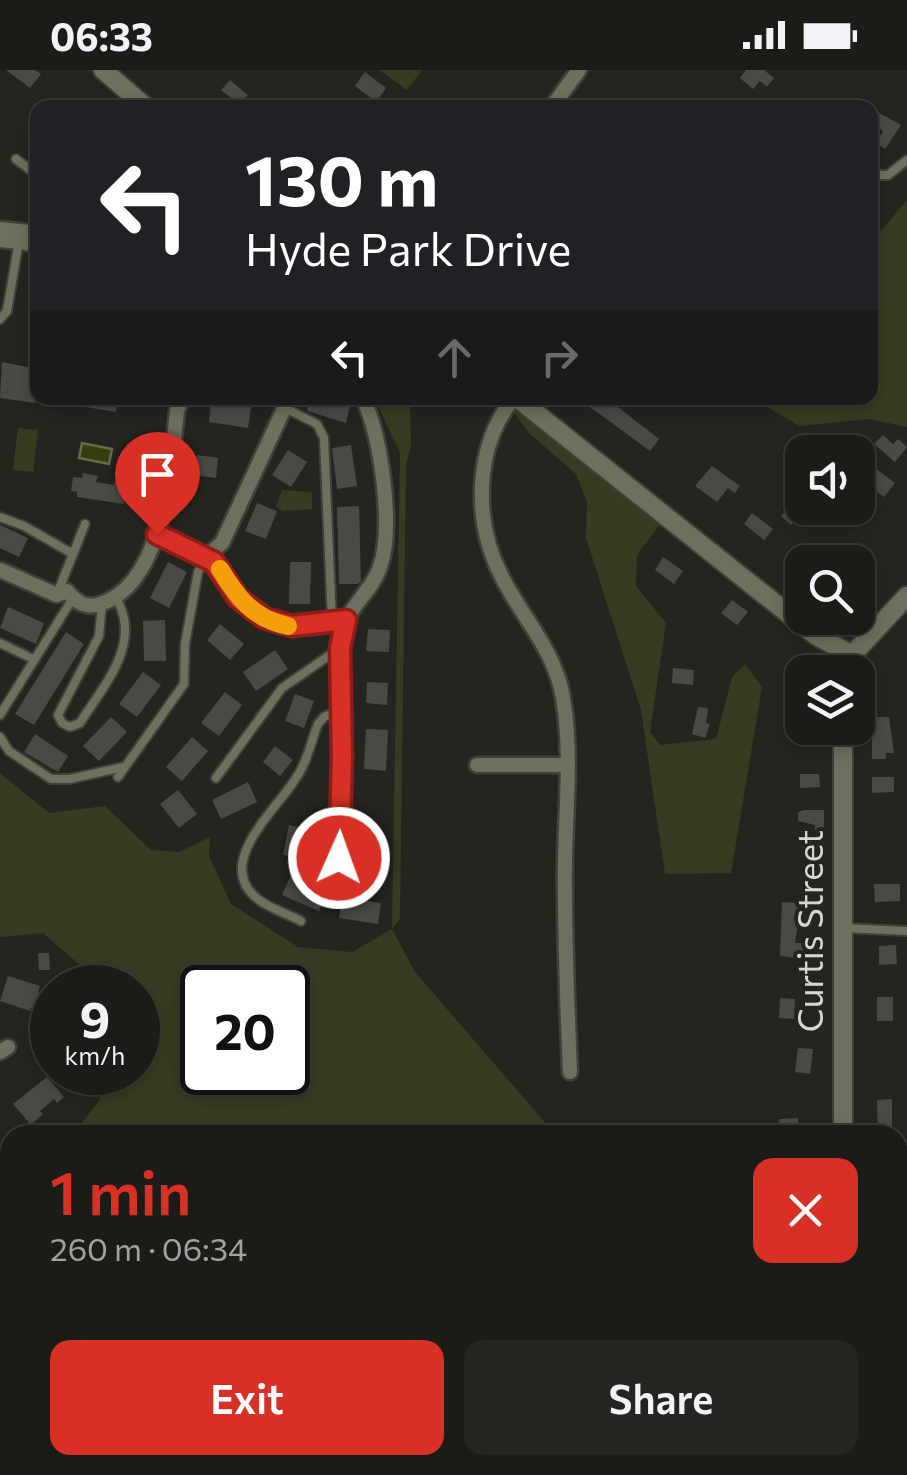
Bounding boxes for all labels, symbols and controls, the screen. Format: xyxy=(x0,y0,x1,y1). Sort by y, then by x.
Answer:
text: 06:33 xyxy=(50,12,153,59)
text: 130 m xyxy=(245,135,438,220)
icon: left xyxy=(80,140,210,270)
text: Hyde Park Drive xyxy=(245,220,571,275)
icon: left xyxy=(322,330,377,385)
icon: ahead xyxy=(427,330,482,385)
icon: right xyxy=(532,330,587,385)
pin xyxy=(115,432,200,535)
map controls xyxy=(785,435,875,745)
button: sound xyxy=(785,435,875,525)
icon: arrive xyxy=(130,447,185,502)
button: search xyxy=(785,545,875,635)
button: layers xyxy=(785,655,875,745)
position arrow xyxy=(287,806,391,910)
street label: Curtis Street xyxy=(787,830,830,1032)
speed limit sign: 20 xyxy=(180,965,310,1095)
text: 9 xyxy=(80,987,110,1048)
text: km/h xyxy=(65,1040,125,1070)
text: 1 min xyxy=(50,1154,191,1227)
button: close xyxy=(753,1158,858,1263)
text: 260 m · 06:34 xyxy=(50,1228,247,1268)
button: Exit xyxy=(50,1340,444,1455)
button: Share xyxy=(464,1340,858,1455)

